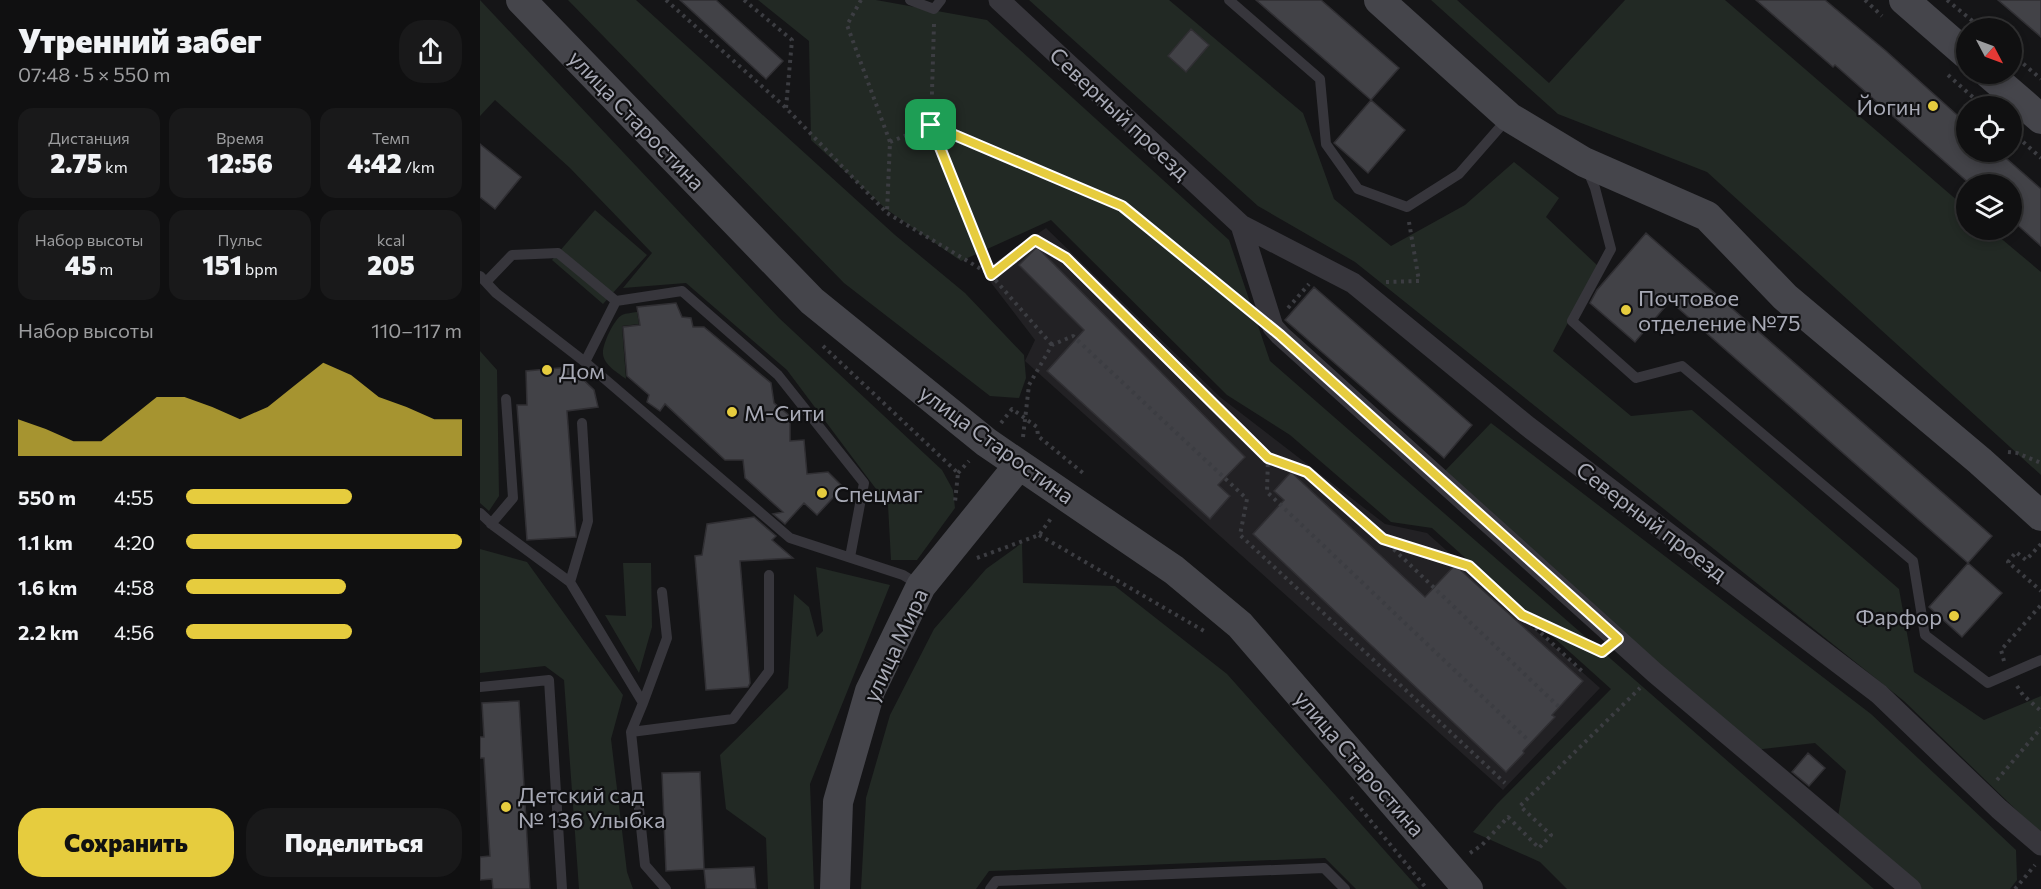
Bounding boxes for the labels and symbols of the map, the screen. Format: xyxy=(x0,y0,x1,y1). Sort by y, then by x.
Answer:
north arrow xyxy=(1956,18,2022,84)
street label: Северный проезд xyxy=(1044,41,1196,185)
street label: улица Старостина xyxy=(563,44,711,196)
place label: Йогин xyxy=(1856,93,1921,120)
pin xyxy=(905,99,956,150)
marker: Йогин xyxy=(1926,99,1940,113)
place label: Почтовое отделение №75 xyxy=(1638,284,1801,336)
marker: Почтовое отделение №75 xyxy=(1619,303,1633,317)
place label: Дом xyxy=(559,357,605,384)
marker: Дом xyxy=(540,363,554,377)
street label: улица Старостина xyxy=(914,379,1080,509)
place label: М-Сити xyxy=(744,399,825,426)
marker: М-Сити xyxy=(725,405,739,419)
street label: Северный проезд xyxy=(1571,456,1733,587)
place label: Спецмаг xyxy=(834,480,923,507)
marker: Спецмаг xyxy=(815,486,829,500)
street label: улица Мира xyxy=(857,584,933,706)
place label: Фарфор xyxy=(1856,603,1942,630)
marker: Фарфор xyxy=(1947,609,1961,623)
street label: улица Старостина xyxy=(1289,684,1431,842)
place label: Детский сад № 136 Улыбка xyxy=(518,781,665,833)
marker: Детский сад № 136 Улыбка xyxy=(499,800,513,814)

